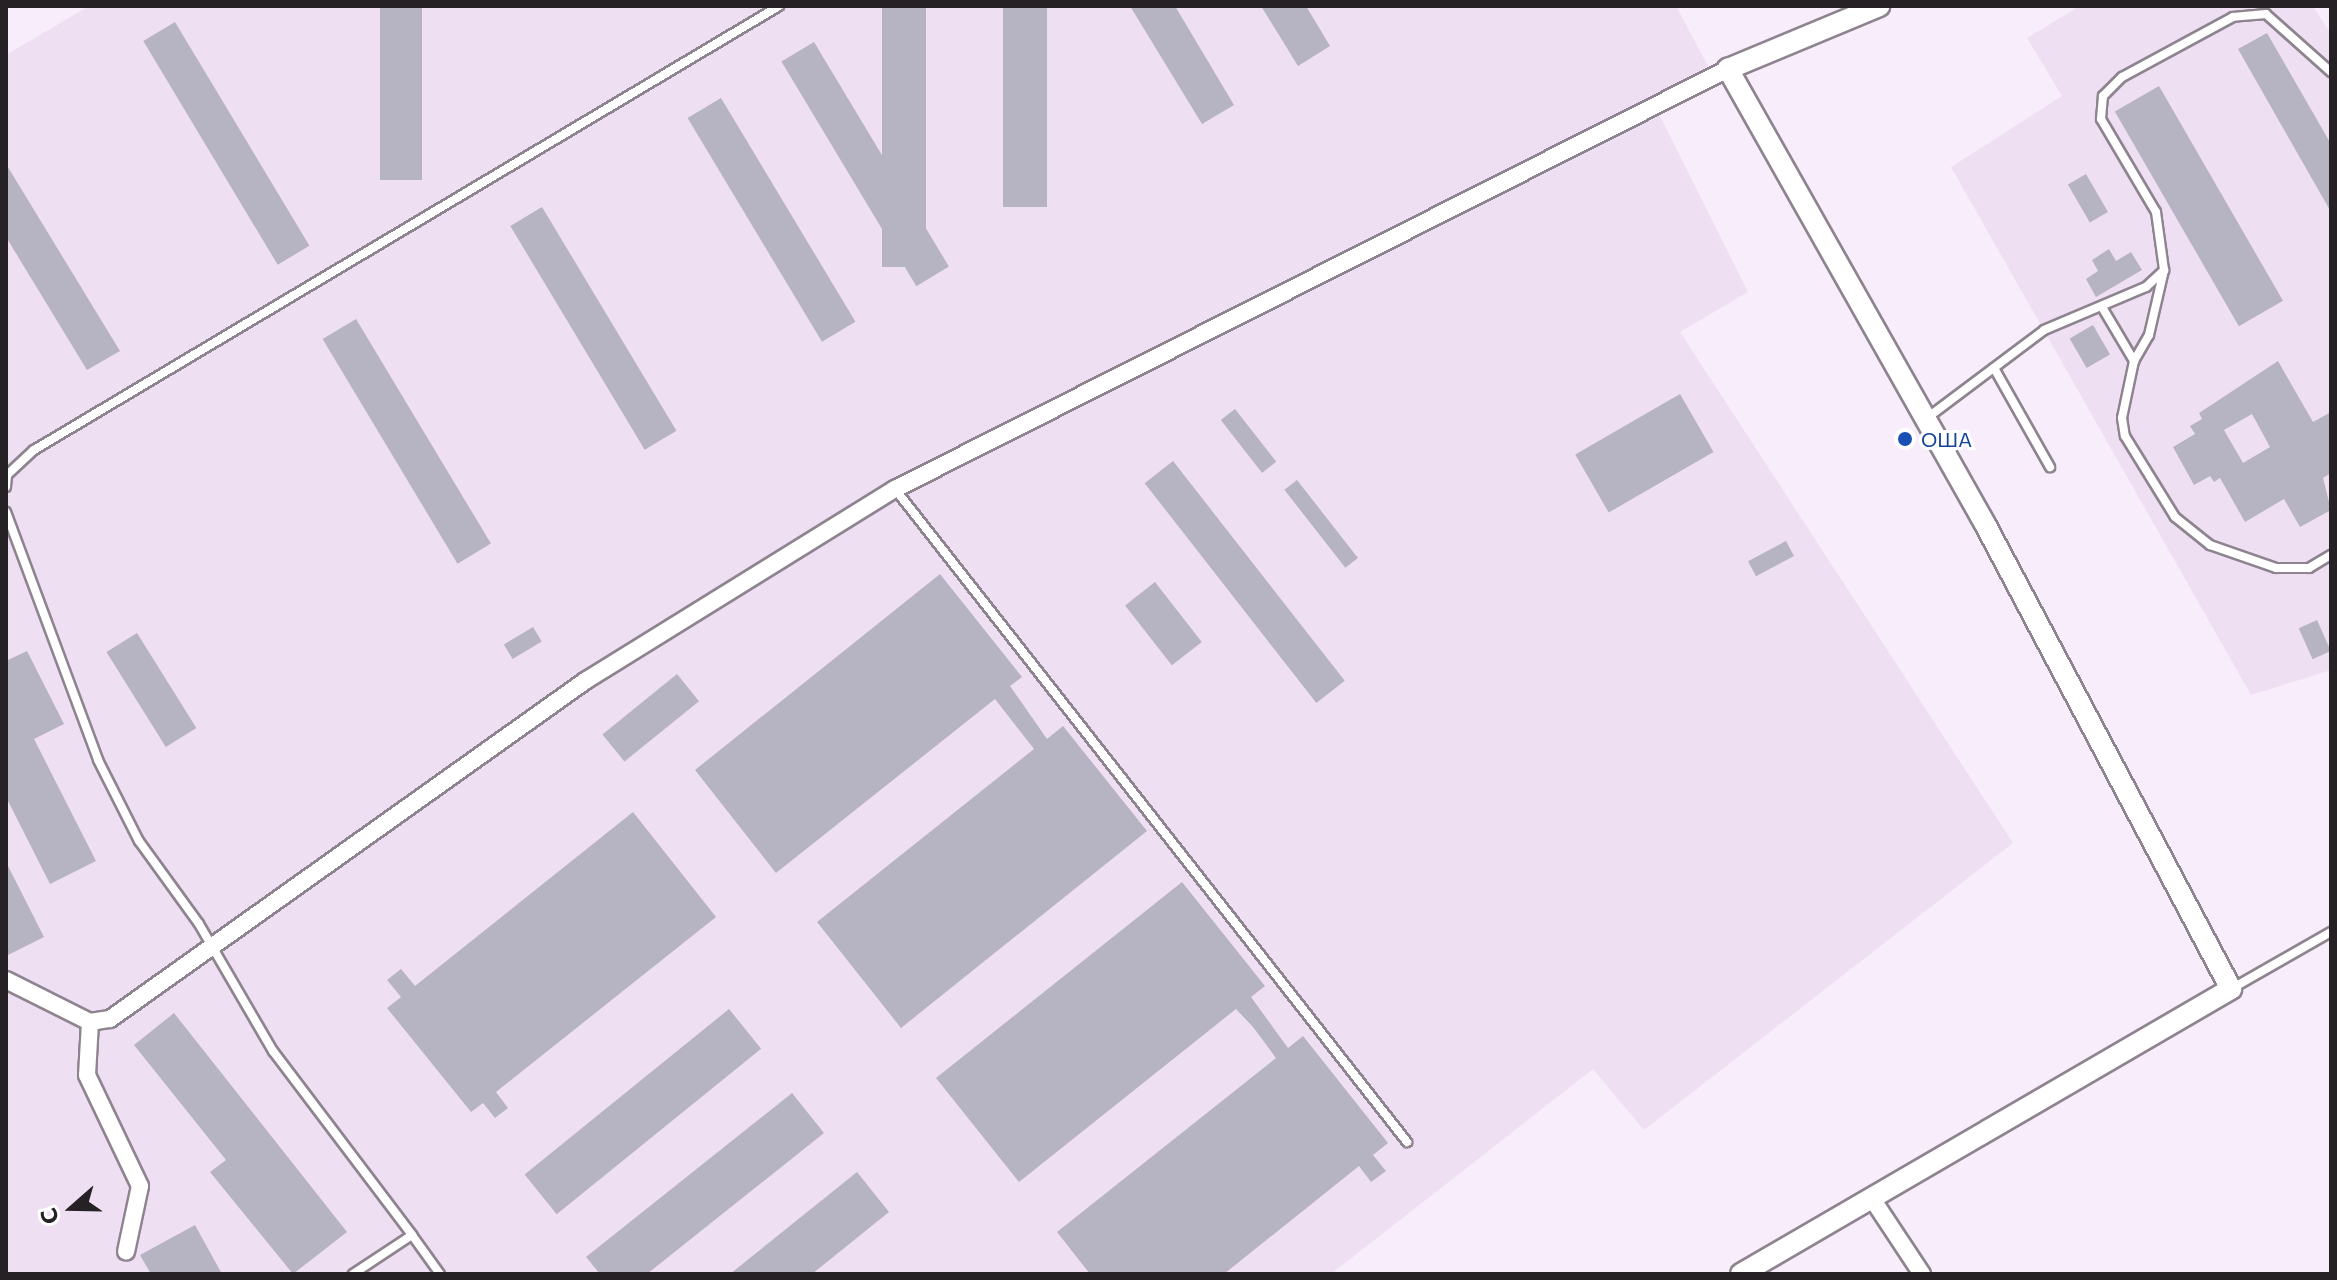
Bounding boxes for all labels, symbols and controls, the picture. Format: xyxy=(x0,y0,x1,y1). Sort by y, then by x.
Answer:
place label: ОША xyxy=(1921,427,1972,451)
marker: ОША xyxy=(1896,430,1914,448)
north arrow xyxy=(32,1168,112,1248)
text: С xyxy=(34,1205,64,1228)

